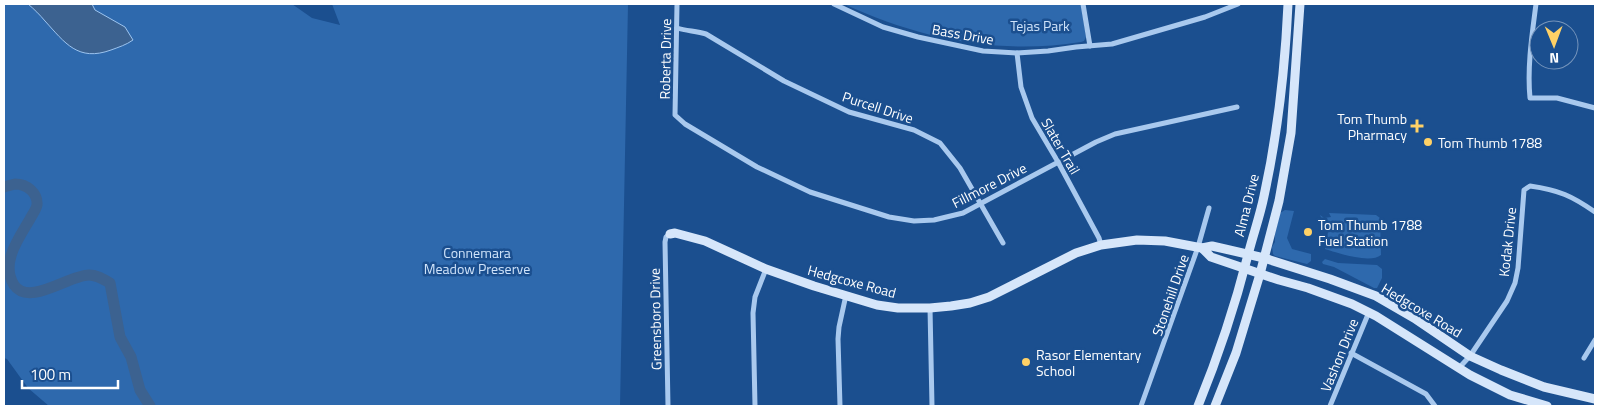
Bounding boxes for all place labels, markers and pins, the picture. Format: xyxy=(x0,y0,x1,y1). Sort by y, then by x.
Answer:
place label: Tom Thumb Pharmacy xyxy=(1337,108,1407,145)
marker: Tom Thumb Pharmacy xyxy=(1411,120,1423,132)
place label: Tom Thumb 1788 xyxy=(1438,132,1542,153)
marker: Tom Thumb 1788 xyxy=(1422,136,1434,148)
place label: Tom Thumb 1788 Fuel Station xyxy=(1318,214,1422,251)
marker: Tom Thumb 1788 Fuel Station xyxy=(1302,226,1314,238)
place label: Rasor Elementary School xyxy=(1036,344,1142,381)
marker: Rasor Elementary School xyxy=(1020,356,1032,368)

